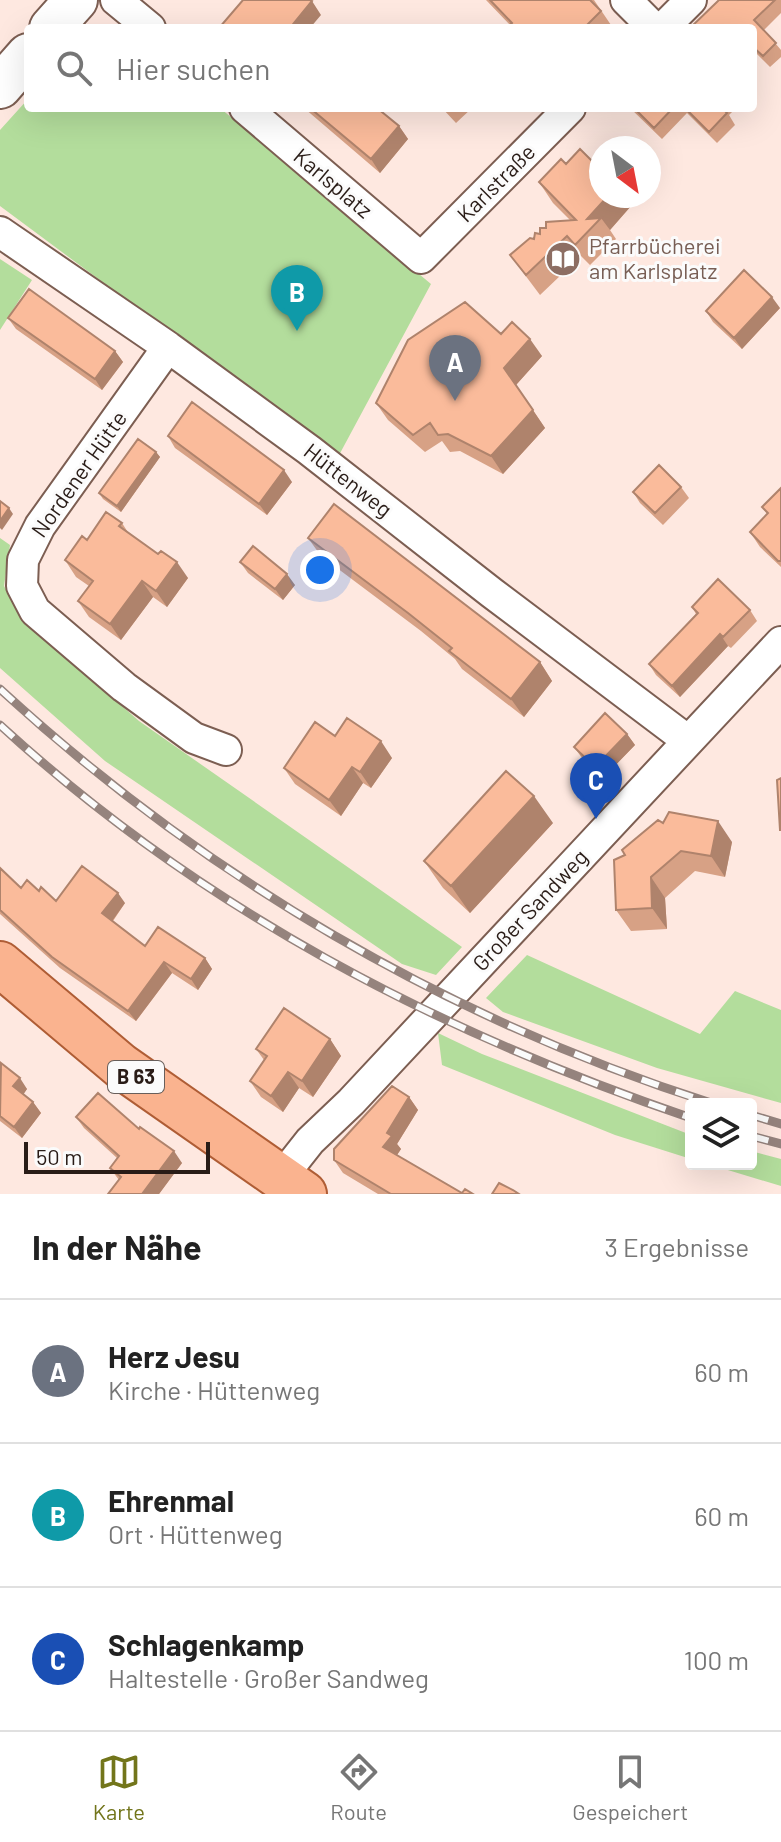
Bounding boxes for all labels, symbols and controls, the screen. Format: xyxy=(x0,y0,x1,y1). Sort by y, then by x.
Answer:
search box xyxy=(24,24,757,112)
icon: search xyxy=(52,46,96,90)
text: Hier suchen xyxy=(116,50,270,86)
north arrow xyxy=(589,136,661,208)
street label: Karlstraße xyxy=(451,138,540,227)
street label: Karlsplatz xyxy=(289,142,378,223)
place label: Pfarrbücherei am Karlsplatz xyxy=(589,232,721,283)
library icon: Pfarrbücherei am Karlsplatz xyxy=(544,240,582,278)
pin: B xyxy=(271,265,323,331)
pin: A xyxy=(429,335,481,401)
street label: Nordener Hütte xyxy=(25,405,131,542)
street label: Hüttenweg xyxy=(300,437,398,522)
your location xyxy=(300,550,340,590)
pin: C xyxy=(570,753,622,819)
street label: Großer Sandweg xyxy=(466,843,592,975)
road number: B 63 xyxy=(108,1061,164,1093)
map controls xyxy=(685,1098,757,1170)
button: layers xyxy=(685,1098,757,1170)
scale bar xyxy=(24,1138,210,1174)
text: 50 m xyxy=(36,1143,82,1169)
text: In der Nähe xyxy=(32,1226,202,1267)
text: 3 Ergebnisse xyxy=(604,1231,749,1262)
text: Herz Jesu xyxy=(108,1338,240,1374)
text: A xyxy=(49,1356,67,1387)
text: 60 m xyxy=(694,1356,749,1387)
text: Kirche · Hüttenweg xyxy=(108,1374,320,1405)
text: Ehrenmal xyxy=(108,1482,234,1518)
text: B xyxy=(50,1500,66,1531)
text: 60 m xyxy=(694,1500,749,1531)
text: Ort · Hüttenweg xyxy=(108,1518,283,1549)
text: Schlagenkamp xyxy=(108,1626,304,1662)
text: C xyxy=(50,1644,66,1675)
text: 100 m xyxy=(684,1644,749,1675)
text: Haltestelle · Großer Sandweg xyxy=(108,1662,429,1693)
tab: Karte xyxy=(93,1750,145,1824)
tab: Route xyxy=(330,1750,387,1824)
tab: Gespeichert xyxy=(572,1750,688,1824)

